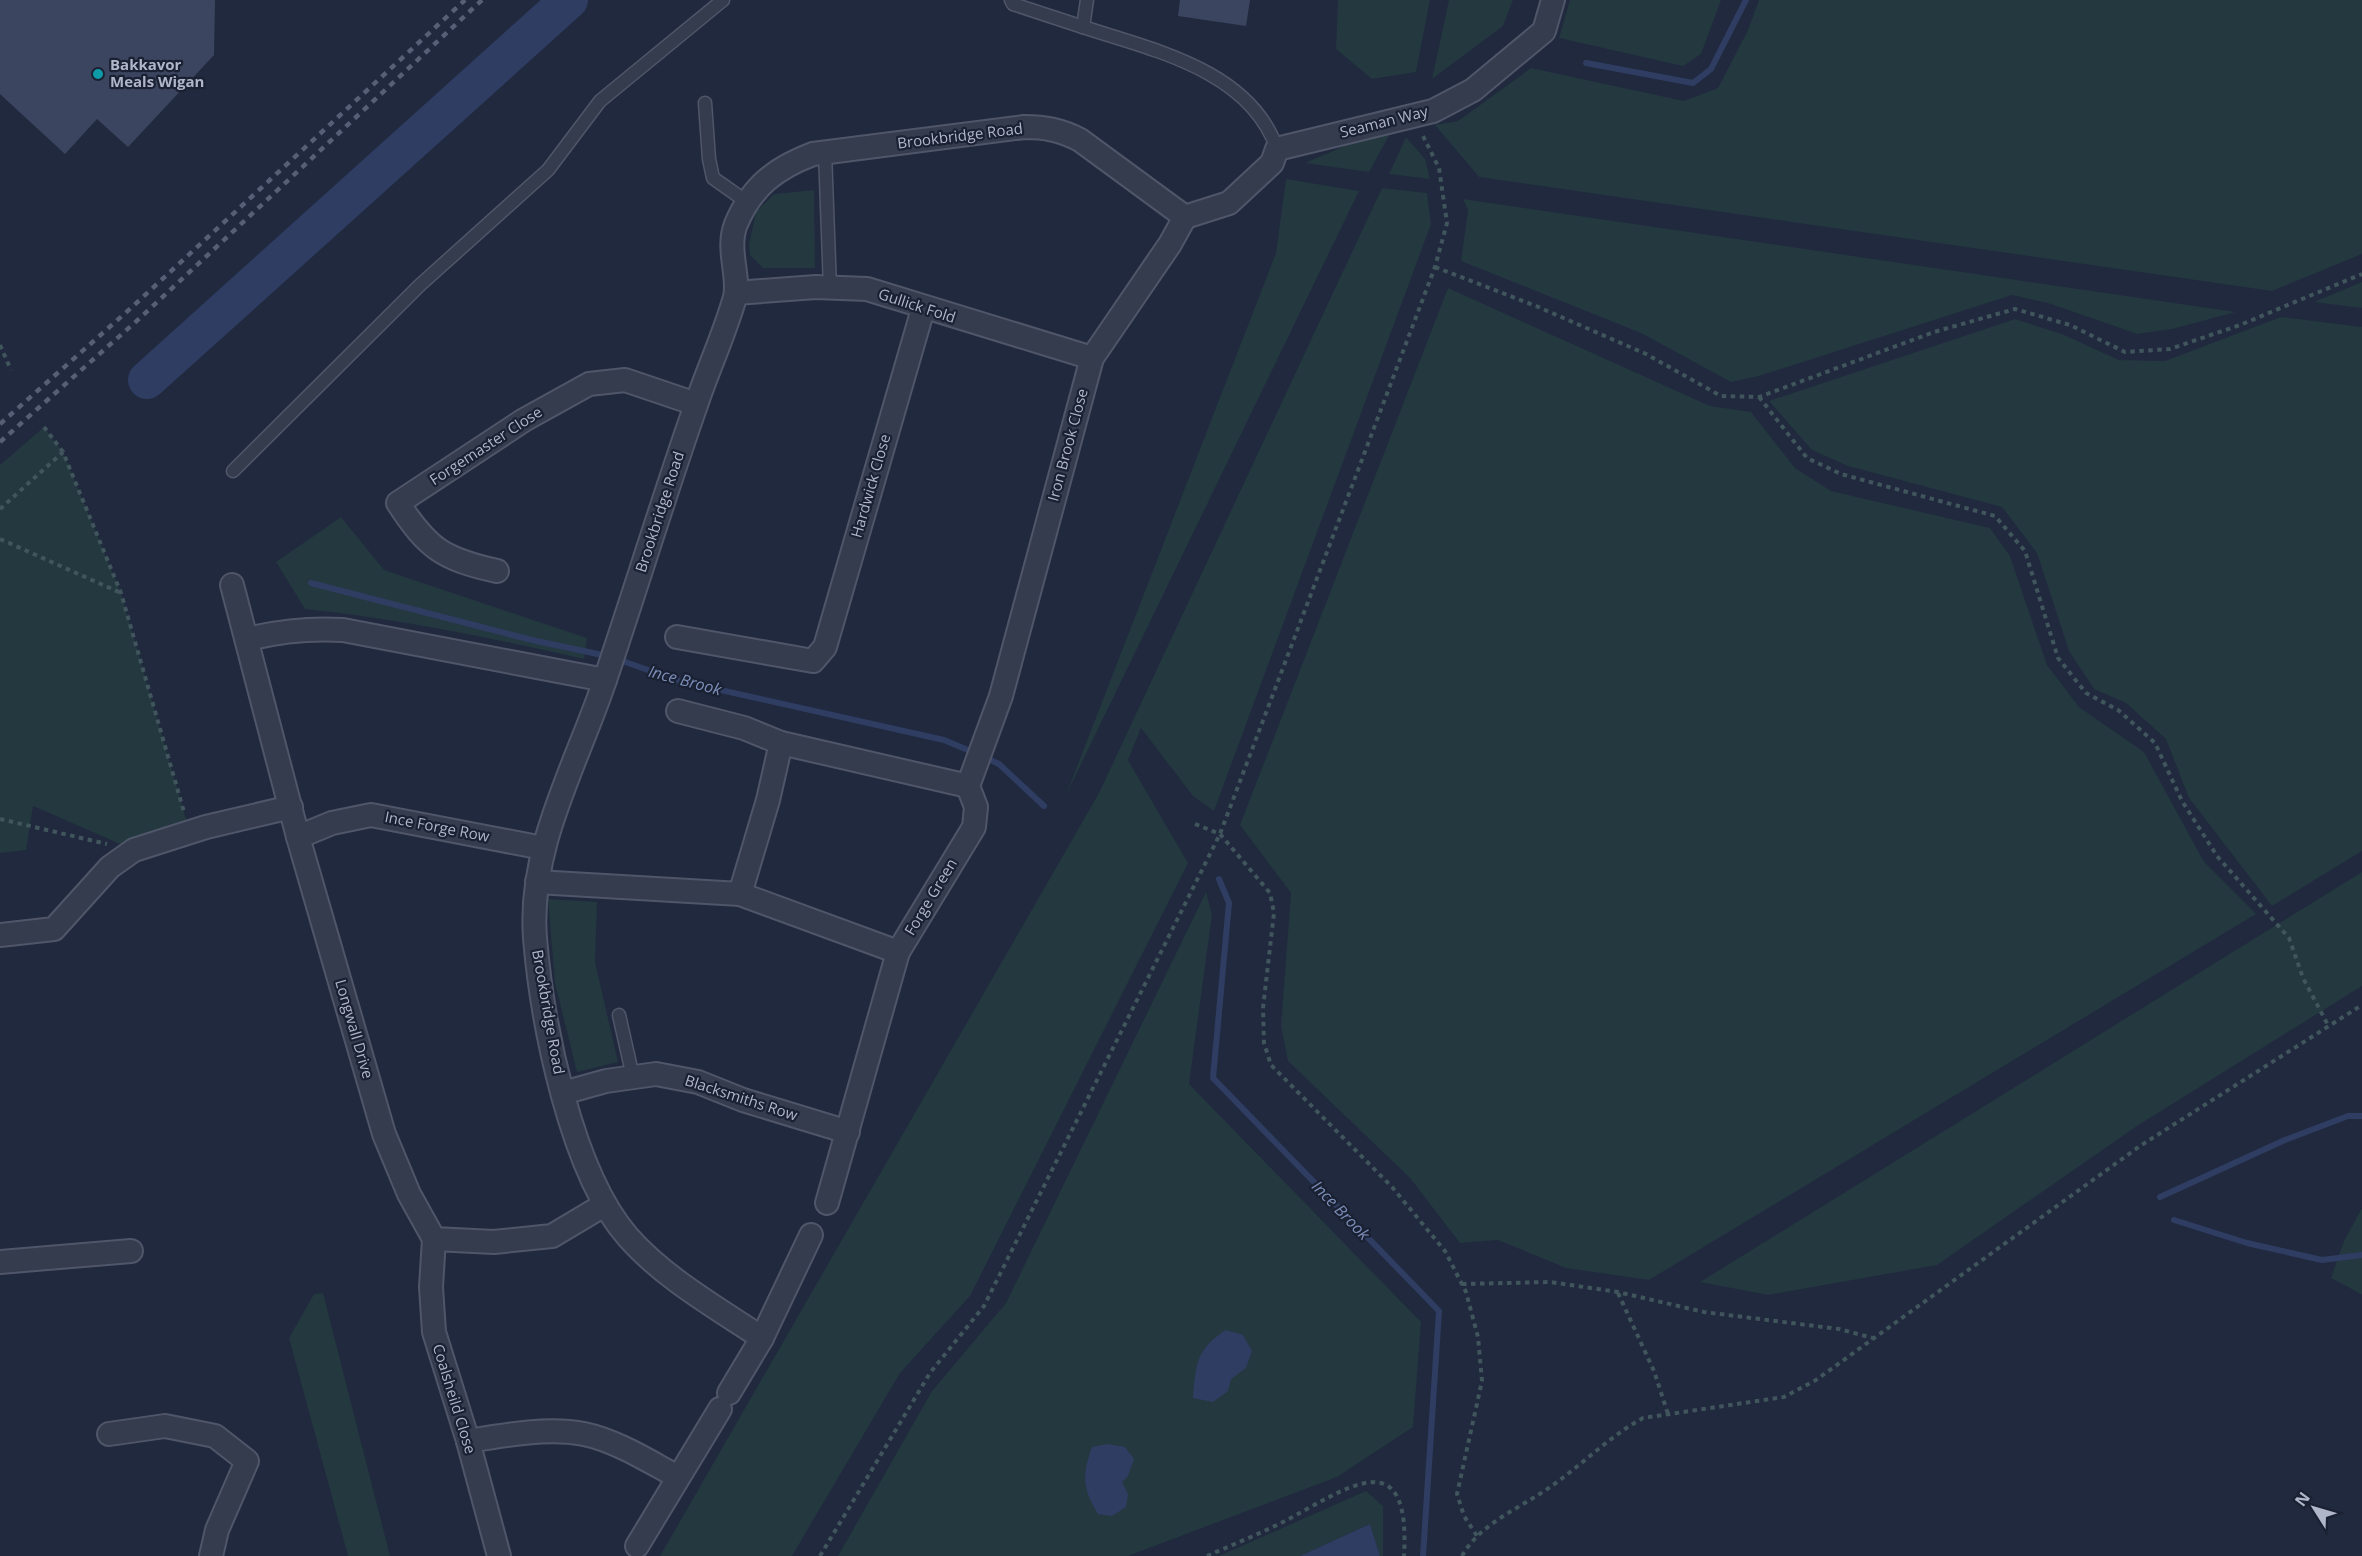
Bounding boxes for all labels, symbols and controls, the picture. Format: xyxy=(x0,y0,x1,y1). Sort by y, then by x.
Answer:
place label: Bakkavor Meals Wigan xyxy=(110,54,204,91)
marker: Bakkavor Meals Wigan xyxy=(91,67,105,81)
street label: Seaman Way xyxy=(1338,100,1430,142)
street label: Brookbridge Road xyxy=(896,117,1024,153)
street label: Gullick Fold xyxy=(876,283,959,327)
street label: Iron Brook Close xyxy=(1042,386,1092,503)
street label: Forgemaster Close xyxy=(425,401,546,489)
street label: Hardwick Close xyxy=(846,432,894,540)
street label: Brookbridge Road xyxy=(630,449,688,575)
water label: Ince Brook xyxy=(646,660,725,701)
street label: Ince Forge Row xyxy=(383,806,492,846)
street label: Forge Green xyxy=(899,854,961,939)
street label: Brookbridge Road xyxy=(528,948,570,1076)
street label: Longwall Drive xyxy=(331,977,379,1081)
street label: Blacksmiths Row xyxy=(682,1069,800,1125)
water label: Ince Brook xyxy=(1307,1175,1376,1245)
street label: Coalsheild Close xyxy=(429,1341,481,1456)
north arrow xyxy=(2284,1478,2344,1538)
text: N xyxy=(2289,1487,2315,1511)

